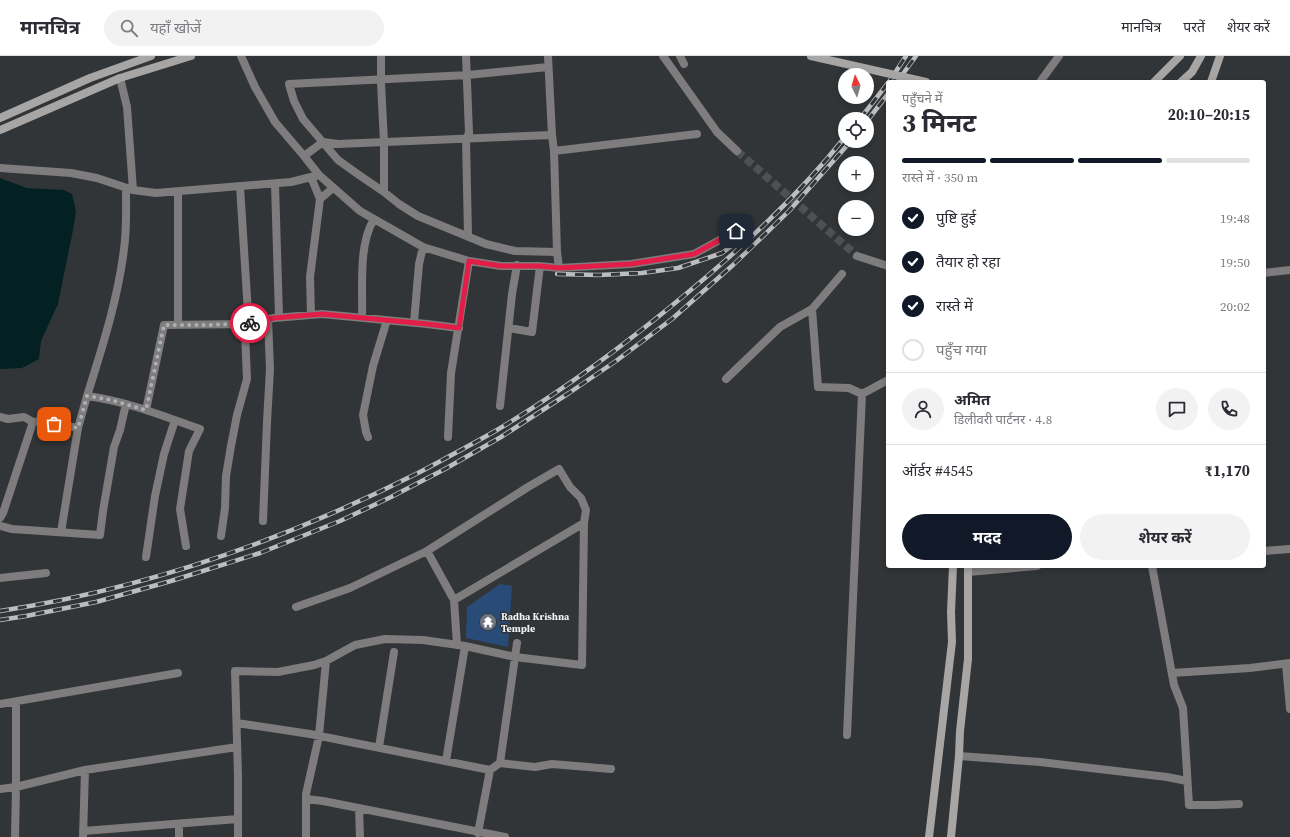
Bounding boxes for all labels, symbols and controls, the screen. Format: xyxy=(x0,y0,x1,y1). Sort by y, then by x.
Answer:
search box xyxy=(104,10,384,46)
text: मानचित्र xyxy=(20,14,80,40)
icon: search xyxy=(118,17,140,39)
text: यहाँ खोजें xyxy=(150,17,201,38)
text: मानचित्र xyxy=(1121,17,1161,37)
text: परतें xyxy=(1183,17,1205,37)
text: शेयर करें xyxy=(1227,17,1270,37)
north arrow xyxy=(838,68,874,104)
map controls xyxy=(838,68,874,236)
text: पहुँचने में xyxy=(902,90,943,107)
text: 20:10–20:15 xyxy=(1168,104,1250,125)
text: 3 मिनट xyxy=(902,105,976,141)
button: locate xyxy=(838,112,874,148)
button: + xyxy=(838,156,874,192)
text: रास्ते में · 350 m xyxy=(902,169,978,186)
button: − xyxy=(838,200,874,236)
icon: check xyxy=(902,207,924,229)
text: पुष्टि हुई xyxy=(936,207,976,228)
text: 19:48 xyxy=(1220,210,1250,227)
pin xyxy=(719,214,753,248)
icon: home xyxy=(725,220,747,242)
icon: check xyxy=(902,251,924,273)
text: तैयार हो रहा xyxy=(936,251,1000,272)
text: 19:50 xyxy=(1220,254,1250,271)
icon: check xyxy=(902,295,924,317)
text: रास्ते में xyxy=(936,295,973,316)
text: 20:02 xyxy=(1220,298,1250,315)
courier xyxy=(230,303,270,343)
icon: bike xyxy=(239,312,261,334)
text: पहुँच गया xyxy=(936,339,987,360)
button: person xyxy=(902,388,944,430)
button: chat xyxy=(1156,388,1198,430)
button: phone xyxy=(1208,388,1250,430)
text: अमित xyxy=(954,389,990,410)
pin xyxy=(37,407,71,441)
text: डिलीवरी पार्टनर · 4.8 xyxy=(954,411,1052,428)
icon: bag xyxy=(43,413,65,435)
text: ऑर्डर #4545 xyxy=(902,460,973,481)
text: ₹1,170 xyxy=(1205,460,1250,481)
button: मदद xyxy=(902,514,1072,560)
button: शेयर करें xyxy=(1080,514,1250,560)
place label: Radha Krishna Temple xyxy=(501,610,570,635)
temple icon: Radha Krishna Temple xyxy=(478,612,498,632)

